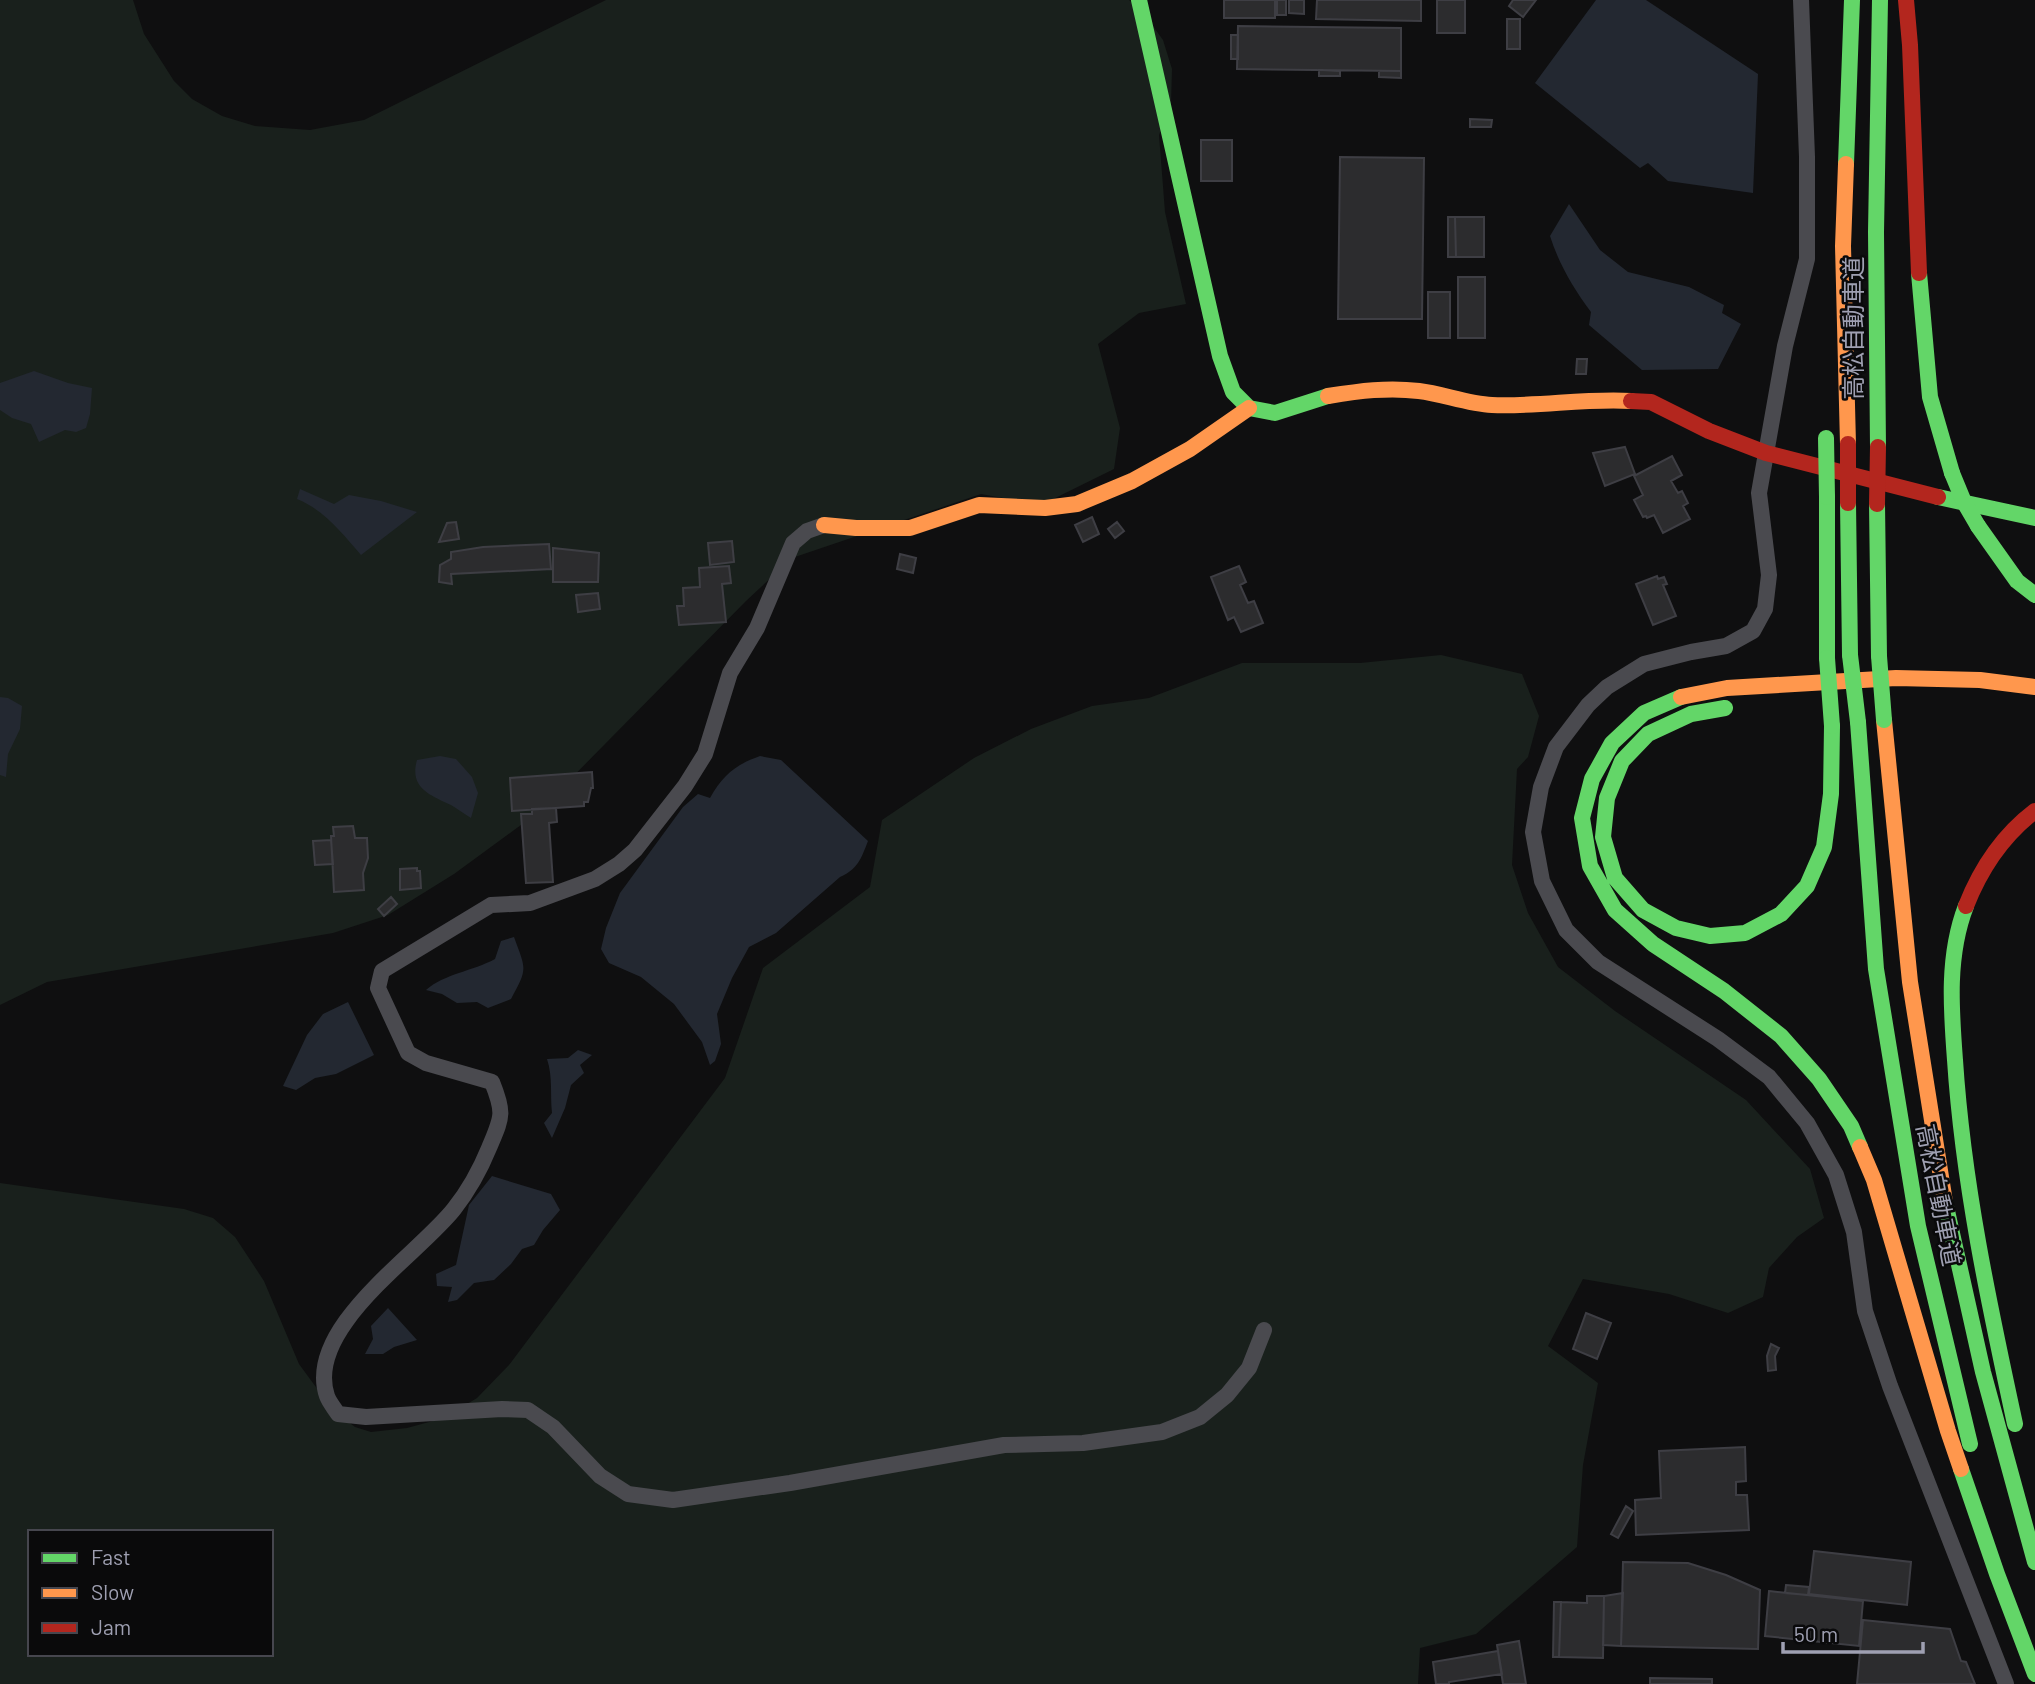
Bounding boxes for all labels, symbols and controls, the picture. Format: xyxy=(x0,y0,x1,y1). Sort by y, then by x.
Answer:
street label: 高松自動車道 xyxy=(1838,256,1867,400)
street label: 高松自動車道 xyxy=(1912,1121,1967,1268)
legend xyxy=(28,1530,273,1656)
text: Fast xyxy=(91,1544,131,1569)
text: Slow xyxy=(91,1579,134,1604)
scale bar xyxy=(1783,1610,1923,1654)
text: Jam xyxy=(91,1614,131,1639)
text: 50 m xyxy=(1794,1621,1838,1646)

